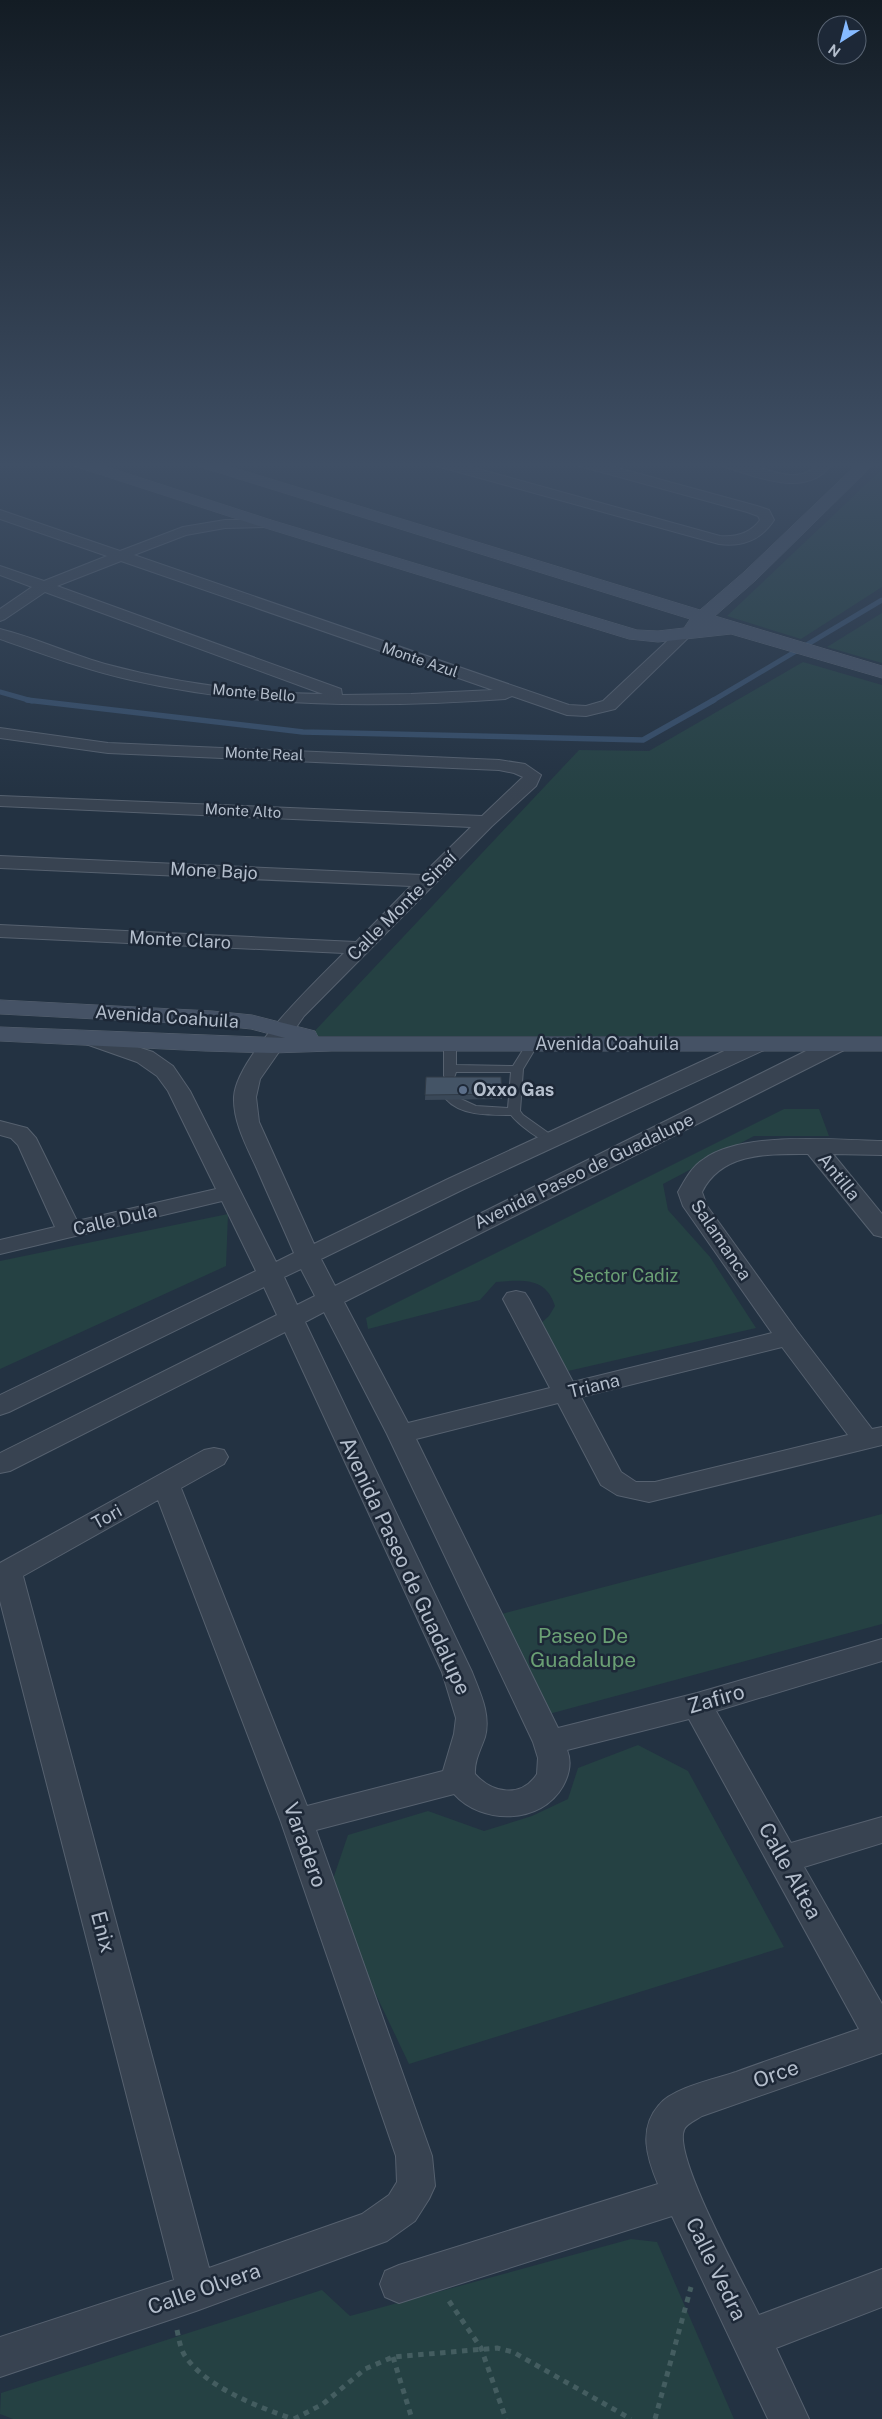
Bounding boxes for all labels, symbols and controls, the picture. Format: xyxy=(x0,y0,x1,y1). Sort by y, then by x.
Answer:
north arrow xyxy=(817,15,867,65)
text: N xyxy=(825,41,843,60)
street label: Monte Azul xyxy=(380,639,460,680)
street label: Monte Bello xyxy=(212,680,296,705)
street label: Monte Real xyxy=(224,744,304,763)
street label: Monte Alto xyxy=(204,800,282,821)
street label: Calle Monte Sinaí xyxy=(343,846,461,964)
street label: Mone Bajo xyxy=(170,858,258,883)
street label: Monte Claro xyxy=(129,926,232,953)
street label: Avenida Coahuila xyxy=(95,1001,240,1032)
street label: Avenida Coahuila xyxy=(535,1033,679,1054)
place label: Oxxo Gas xyxy=(473,1079,554,1100)
marker: Oxxo Gas xyxy=(457,1084,469,1096)
street label: Avenida Paseo de Guadalupe xyxy=(471,1108,697,1233)
street label: Antilla xyxy=(814,1149,865,1205)
street label: Salamanca xyxy=(687,1195,756,1284)
street label: Calle Dula xyxy=(71,1200,159,1239)
park label: Sector Cadiz xyxy=(572,1265,678,1286)
street label: Triana xyxy=(566,1369,622,1402)
street label: Avenida Paseo de Guadalupe xyxy=(335,1433,476,1699)
street label: Tori xyxy=(88,1500,125,1533)
park label: Paseo De Guadalupe xyxy=(530,1623,636,1672)
street label: Zafiro xyxy=(684,1678,747,1719)
street label: Varadero xyxy=(279,1799,332,1891)
street label: Calle Altea xyxy=(754,1818,827,1923)
street label: Enix xyxy=(86,1908,121,1955)
street label: Orce xyxy=(750,2054,802,2093)
street label: Calle Vedra xyxy=(681,2213,752,2324)
street label: Calle Olvera xyxy=(144,2258,264,2319)

